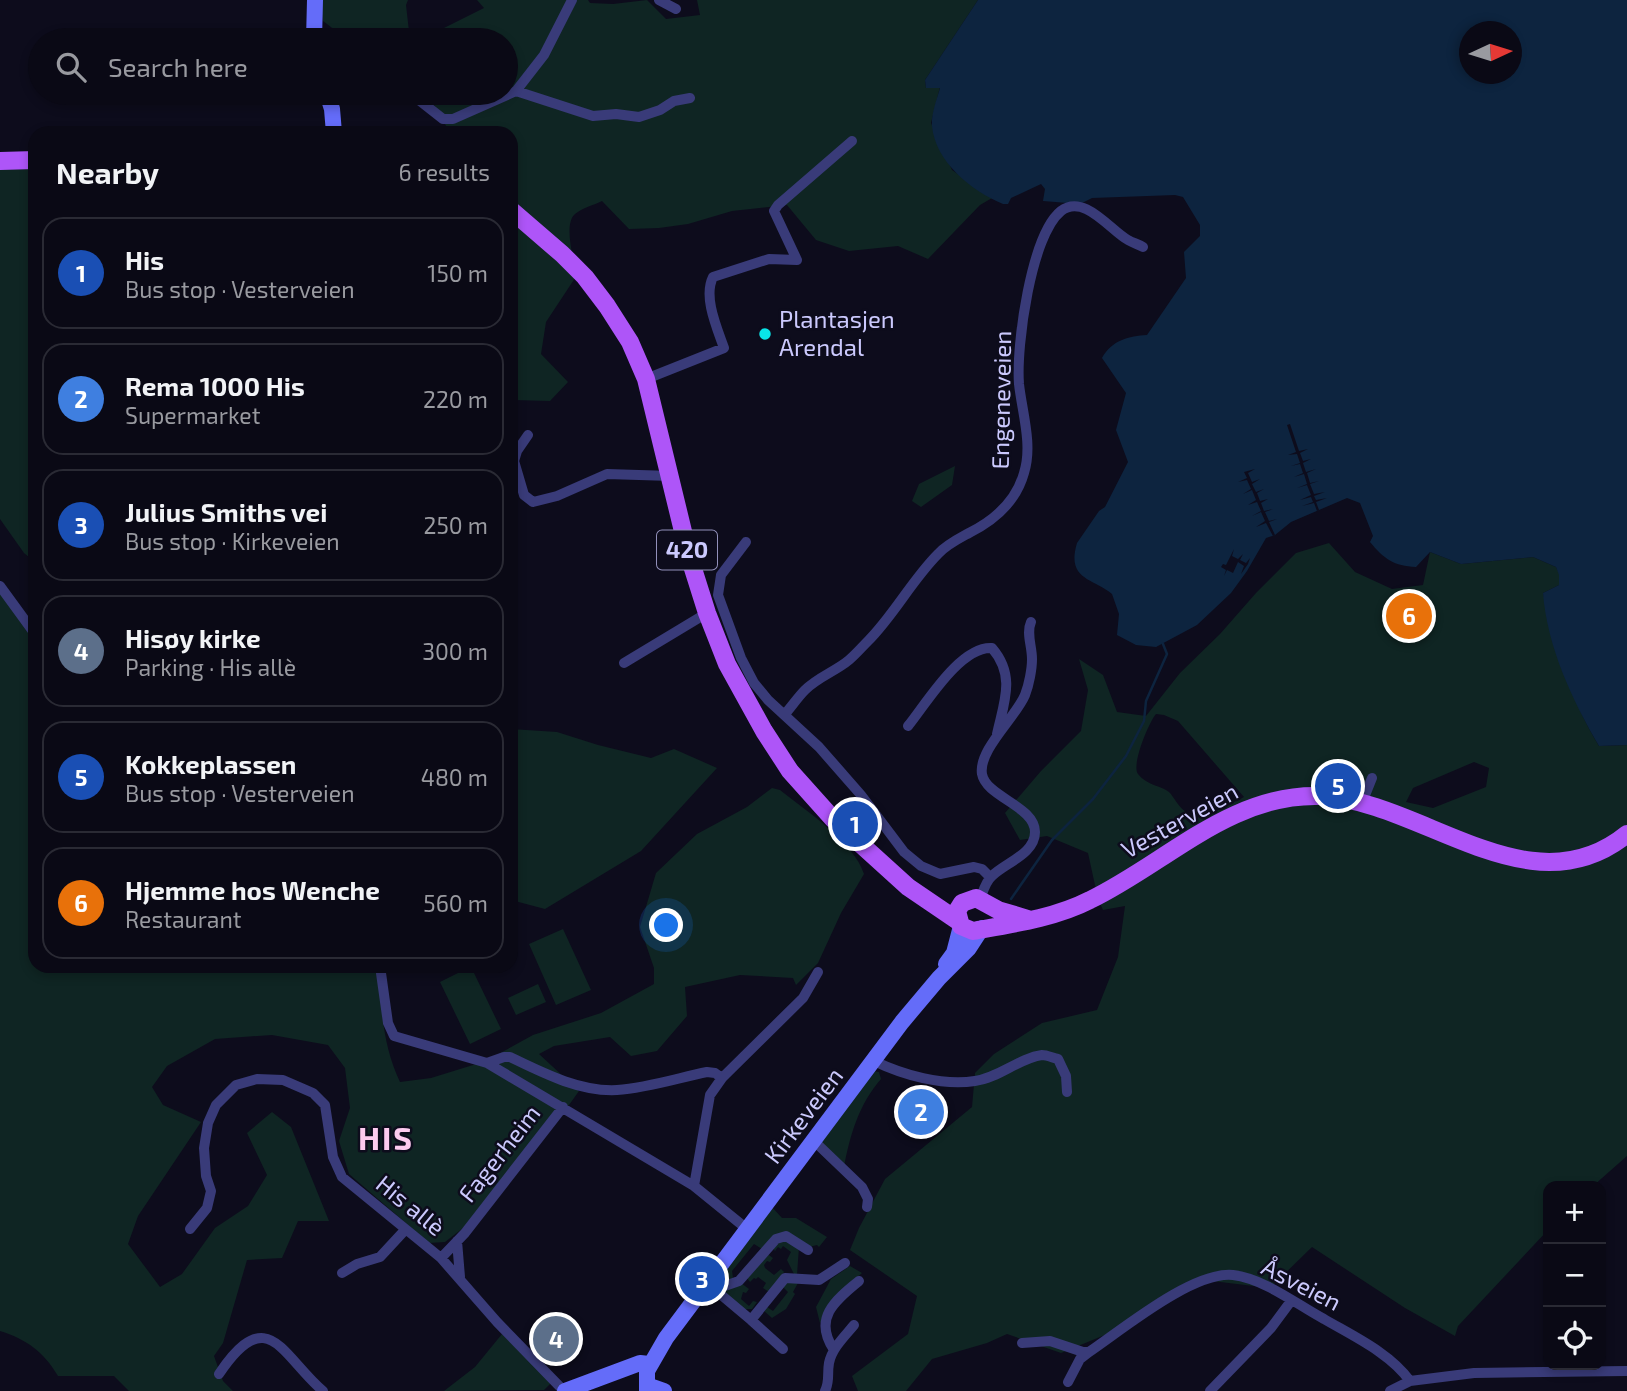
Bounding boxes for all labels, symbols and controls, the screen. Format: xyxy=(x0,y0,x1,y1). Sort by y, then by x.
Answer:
north arrow xyxy=(1459,21,1522,84)
search box xyxy=(28,28,518,105)
icon: search xyxy=(52,48,90,86)
text: Search here xyxy=(108,51,248,82)
text: Nearby xyxy=(56,154,159,190)
text: 6 results xyxy=(399,158,490,186)
text: His xyxy=(125,244,164,275)
text: 1 xyxy=(76,259,86,287)
text: 150 m xyxy=(427,259,488,287)
text: Bus stop · Vesterveien xyxy=(125,275,355,303)
place label: Plantasjen Arendal xyxy=(779,304,895,361)
marker: Plantasjen Arendal xyxy=(757,326,773,342)
street label: Engeneveien xyxy=(985,330,1016,470)
text: Rema 1000 His xyxy=(125,370,305,401)
text: 2 xyxy=(74,385,88,413)
text: 220 m xyxy=(423,385,488,413)
text: Supermarket xyxy=(125,401,260,429)
text: Julius Smiths vei xyxy=(125,496,327,527)
text: 3 xyxy=(74,511,88,539)
text: 250 m xyxy=(424,511,488,539)
text: Bus stop · Kirkeveien xyxy=(125,527,340,555)
road number: 420 xyxy=(657,530,717,570)
pin: 6 xyxy=(1386,590,1432,642)
text: Hisøy kirke xyxy=(125,622,261,653)
text: 4 xyxy=(74,637,88,665)
text: 300 m xyxy=(422,637,488,665)
text: Parking · His allè xyxy=(125,653,296,681)
text: Kokkeplassen xyxy=(125,748,296,779)
pin: 5 xyxy=(1315,760,1361,812)
text: 5 xyxy=(75,763,87,791)
text: 480 m xyxy=(421,763,488,791)
street label: Vesterveien xyxy=(1116,776,1243,864)
text: Bus stop · Vesterveien xyxy=(125,779,355,807)
pin: 1 xyxy=(832,798,878,850)
text: Hjemme hos Wenche xyxy=(125,874,380,905)
text: 6 xyxy=(74,889,88,917)
text: 560 m xyxy=(423,889,488,917)
text: Restaurant xyxy=(125,905,242,933)
your location xyxy=(649,908,683,942)
street label: Kirkeveien xyxy=(757,1061,848,1169)
pin: 2 xyxy=(898,1086,944,1138)
street label: Fagerheim xyxy=(452,1099,546,1207)
district label: HIS xyxy=(358,1118,414,1156)
street label: His allè xyxy=(371,1168,451,1241)
map controls xyxy=(1543,1181,1606,1370)
button: + xyxy=(1543,1181,1606,1244)
button: − xyxy=(1543,1244,1606,1307)
street label: Åsveien xyxy=(1257,1251,1346,1316)
pin: 3 xyxy=(679,1253,725,1305)
button: locate xyxy=(1543,1307,1606,1370)
pin: 4 xyxy=(533,1313,579,1365)

